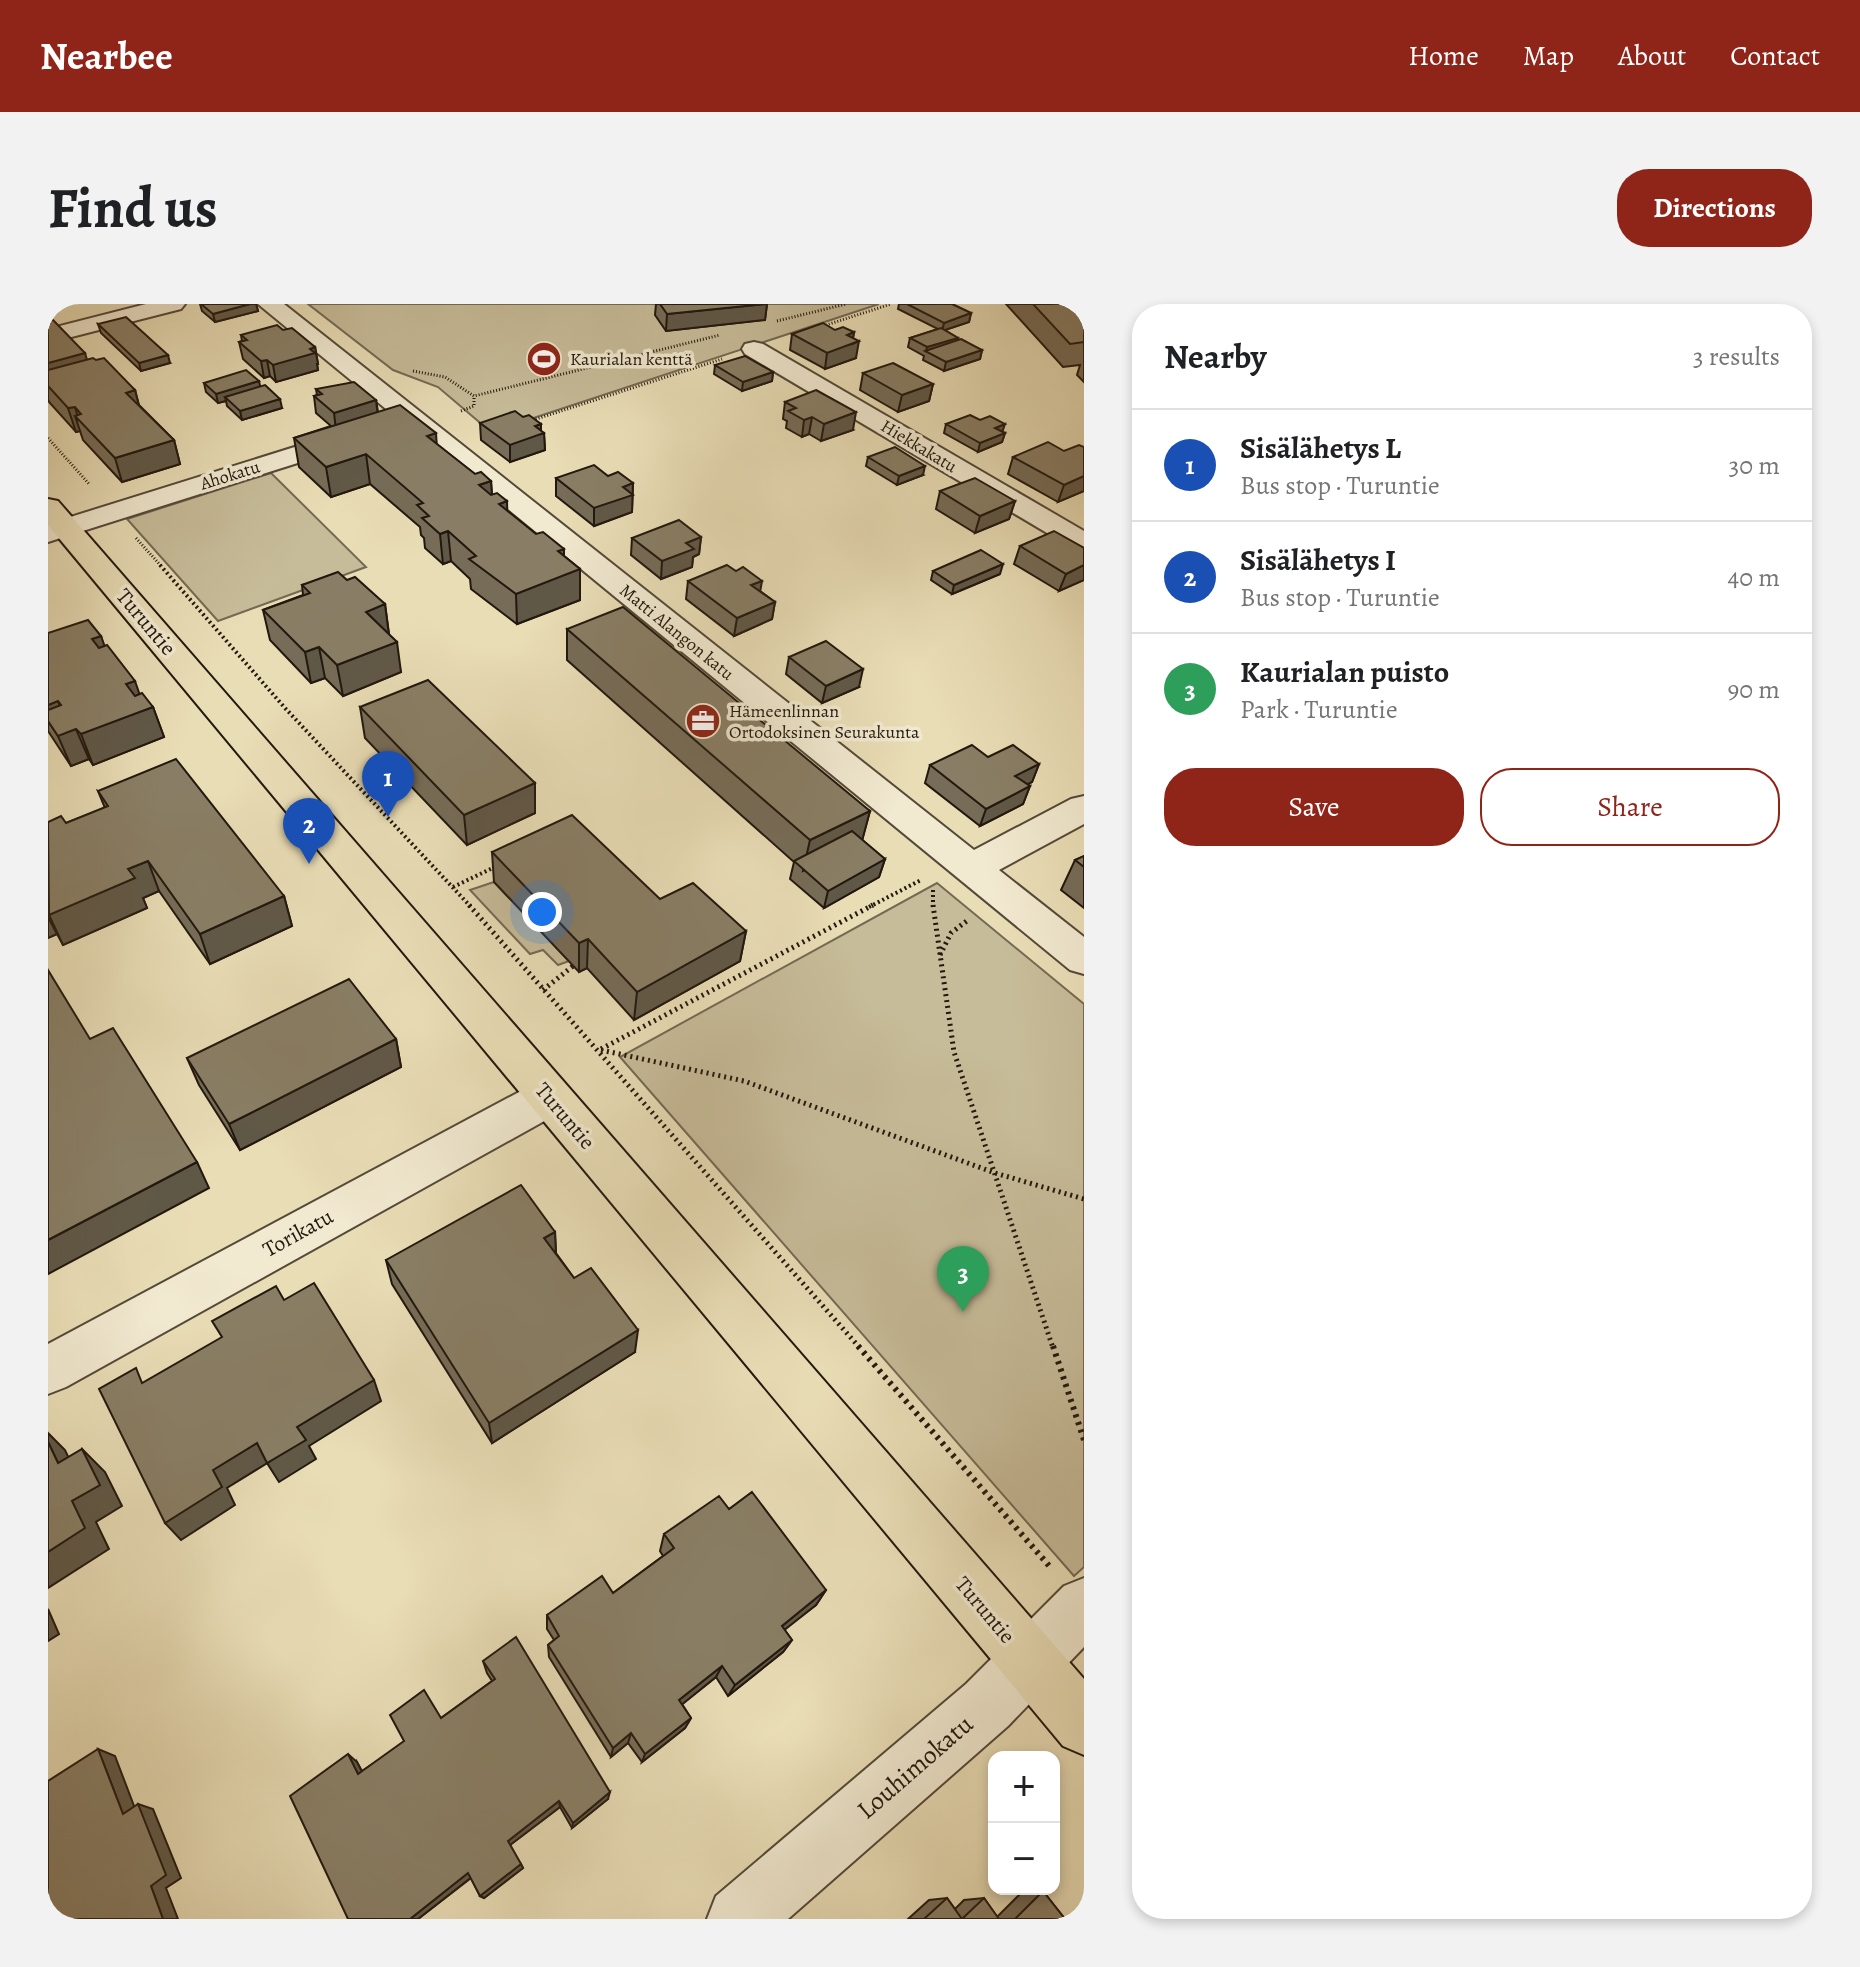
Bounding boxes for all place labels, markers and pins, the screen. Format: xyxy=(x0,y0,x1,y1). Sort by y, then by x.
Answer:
sports icon: Kaurialan kenttä xyxy=(525,340,563,378)
place label: Kaurialan kenttä xyxy=(570,347,693,371)
place label: Hämeenlinnan Ortodoksinen Seurakunta xyxy=(729,699,920,744)
office icon: Hämeenlinnan Ortodoksinen Seurakunta xyxy=(684,702,722,740)
pin: 1 xyxy=(362,751,414,817)
pin: 2 xyxy=(283,798,335,864)
pin: 3 xyxy=(937,1246,989,1312)

